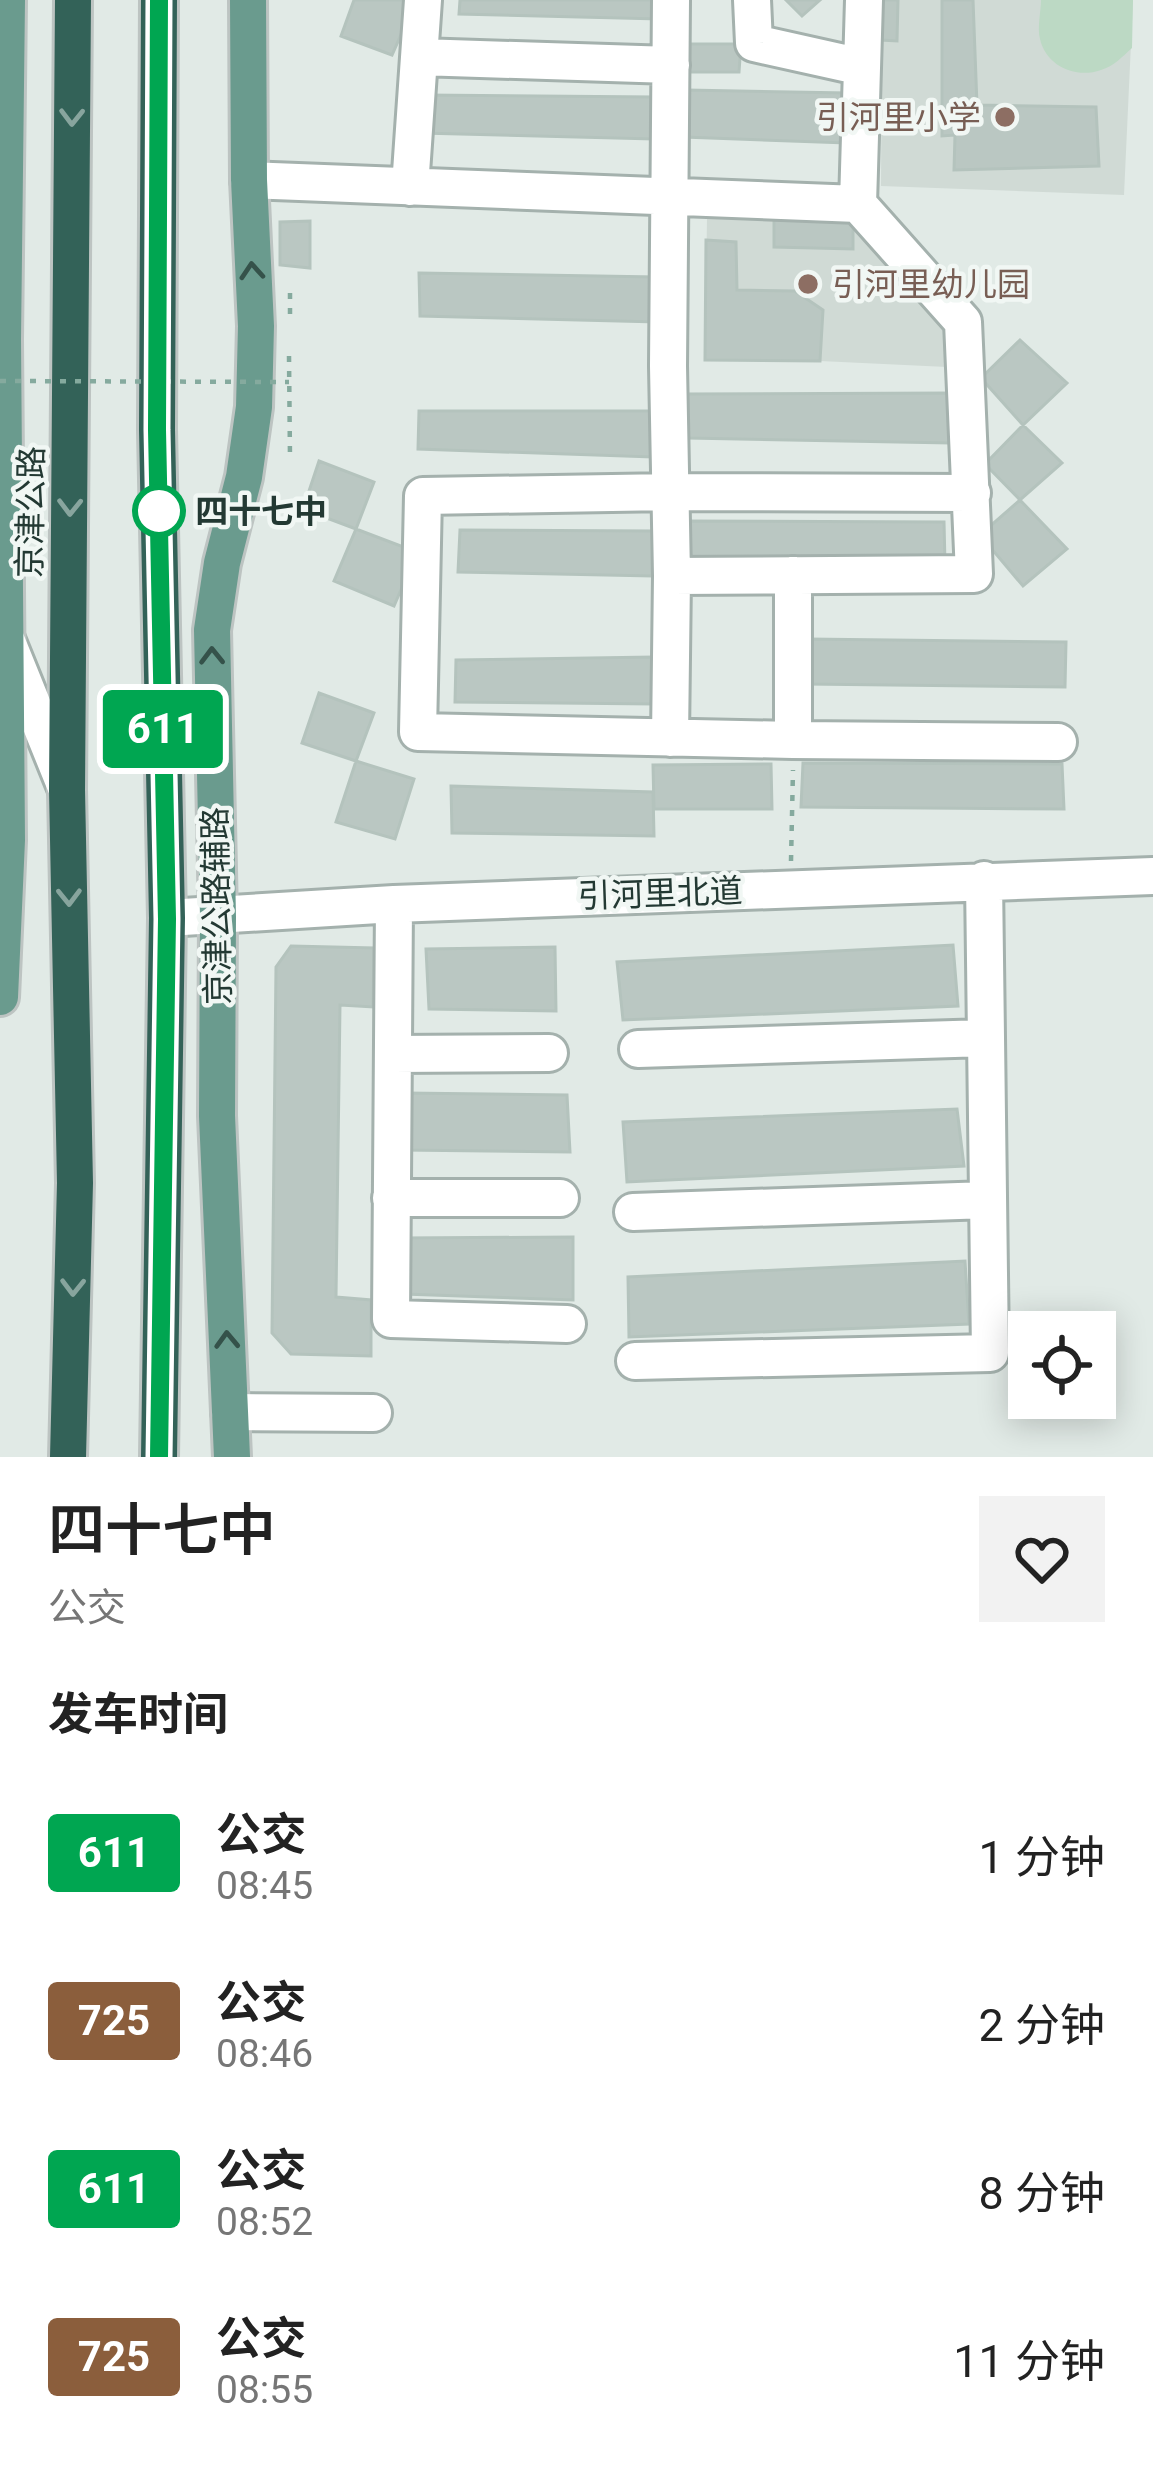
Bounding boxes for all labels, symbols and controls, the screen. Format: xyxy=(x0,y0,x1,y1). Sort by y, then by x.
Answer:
place label: 引河里小学 xyxy=(816,98,981,137)
marker: 引河里小学 xyxy=(992,104,1018,130)
one-way arrow xyxy=(59,109,85,127)
one-way arrow xyxy=(239,261,265,280)
place label: 引河里幼儿园 xyxy=(832,265,1030,304)
marker: 引河里幼儿园 xyxy=(795,271,821,297)
street label: 京津公路 xyxy=(10,446,51,578)
marker: 四十七中 xyxy=(134,486,184,536)
place label: 四十七中 xyxy=(195,492,327,531)
one-way arrow xyxy=(57,498,83,517)
one-way arrow xyxy=(200,646,226,665)
line badge: 611 xyxy=(94,690,232,768)
text: 611 xyxy=(127,704,199,753)
street label: 京津公路辅路 xyxy=(195,807,238,1005)
street label: 引河里北道 xyxy=(577,871,743,916)
one-way arrow xyxy=(55,888,81,907)
one-way arrow xyxy=(60,1278,86,1297)
map controls xyxy=(1008,1311,1116,1419)
button: locate xyxy=(1008,1311,1116,1419)
one-way arrow xyxy=(214,1330,240,1349)
button: heart xyxy=(979,1496,1105,1622)
text: 四十七中 xyxy=(48,1497,276,1564)
text: 公交 xyxy=(48,1585,126,1631)
text: 发车时间 xyxy=(48,1688,228,1741)
text: 公交 xyxy=(216,1808,306,1861)
text: 611 xyxy=(78,1828,150,1877)
text: 1 分钟 xyxy=(979,1831,1105,1884)
text: 08:45 xyxy=(216,1863,313,1909)
text: 公交 xyxy=(216,1976,306,2029)
text: 725 xyxy=(78,1996,150,2045)
text: 2 分钟 xyxy=(979,1999,1105,2052)
text: 08:46 xyxy=(216,2031,313,2077)
text: 公交 xyxy=(216,2144,306,2197)
text: 611 xyxy=(78,2164,150,2213)
text: 8 分钟 xyxy=(979,2167,1105,2220)
text: 08:52 xyxy=(216,2199,313,2245)
text: 公交 xyxy=(216,2312,306,2365)
text: 725 xyxy=(78,2332,150,2381)
text: 11 分钟 xyxy=(953,2335,1105,2388)
text: 08:55 xyxy=(216,2367,313,2413)

